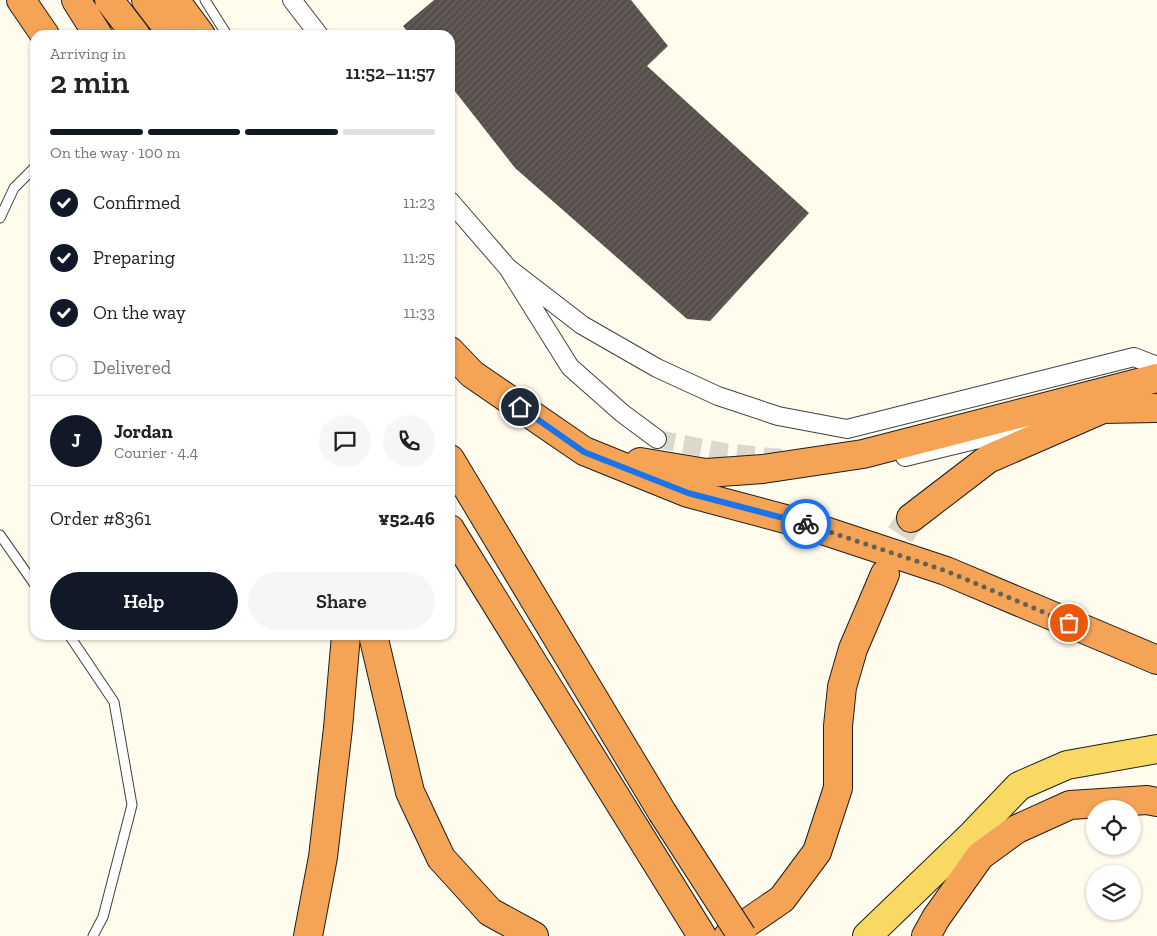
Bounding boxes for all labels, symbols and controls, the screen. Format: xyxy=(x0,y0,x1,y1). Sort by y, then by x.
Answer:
text: Arriving in xyxy=(50,44,126,63)
text: 11:52–11:57 xyxy=(346,61,435,84)
text: 2 min xyxy=(50,63,129,101)
text: On the way · 100 m xyxy=(50,143,180,162)
icon: check xyxy=(50,189,78,217)
text: Confirmed xyxy=(93,191,180,214)
text: 11:23 xyxy=(403,193,435,212)
icon: check xyxy=(50,244,78,272)
text: Preparing xyxy=(93,246,175,269)
text: 11:25 xyxy=(403,248,435,267)
icon: check xyxy=(50,299,78,327)
text: On the way xyxy=(93,301,186,324)
text: 11:33 xyxy=(403,303,435,322)
text: Delivered xyxy=(93,356,171,379)
pin xyxy=(499,386,541,428)
icon: home xyxy=(506,393,534,421)
button: chat xyxy=(319,415,371,467)
button: phone xyxy=(383,415,435,467)
text: Jordan xyxy=(114,420,173,443)
text: J xyxy=(71,429,81,452)
text: Courier · 4.4 xyxy=(114,443,198,462)
courier xyxy=(781,499,831,549)
text: Order #8361 xyxy=(50,507,151,530)
text: ¥52.46 xyxy=(378,507,435,530)
icon: bike xyxy=(792,510,820,538)
button: Help xyxy=(50,572,238,630)
button: Share xyxy=(248,572,435,630)
pin xyxy=(1048,602,1090,644)
icon: bag xyxy=(1055,609,1083,637)
map controls xyxy=(1086,800,1141,920)
button: locate xyxy=(1086,800,1141,855)
button: layers xyxy=(1086,865,1141,920)

